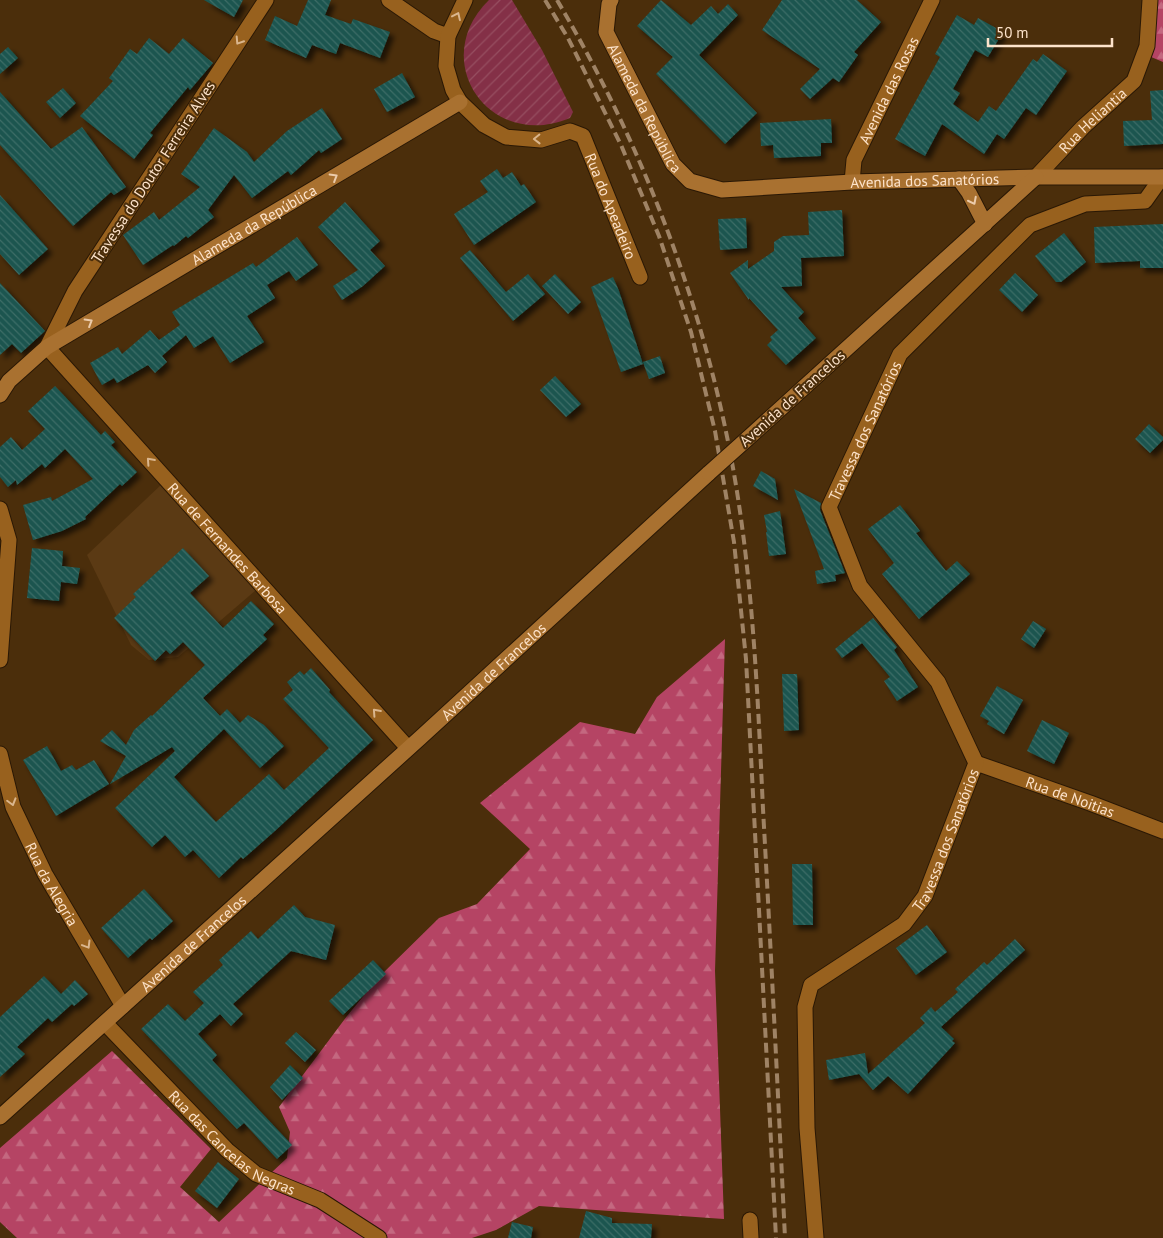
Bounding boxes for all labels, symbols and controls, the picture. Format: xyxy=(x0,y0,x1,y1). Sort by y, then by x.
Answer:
one-way arrow xyxy=(451,12,461,21)
scale bar xyxy=(988,15,1112,47)
text: 50 m xyxy=(996,23,1029,42)
street label: Avenida das Rosas xyxy=(854,33,922,147)
one-way arrow xyxy=(236,35,245,44)
street label: Alameda da República xyxy=(604,40,686,177)
street label: Travessa do Doutor Ferreira Alves xyxy=(87,77,219,267)
street label: Rua Heliantia xyxy=(1054,83,1130,157)
one-way arrow xyxy=(532,134,540,144)
street label: Rua do Apeadeiro xyxy=(581,150,641,262)
street label: Avenida dos Sanatórios xyxy=(850,169,999,192)
one-way arrow xyxy=(328,173,337,183)
street label: Alameda da República xyxy=(188,180,320,269)
one-way arrow xyxy=(967,196,977,205)
one-way arrow xyxy=(84,319,93,329)
street label: Avenida de Francelos xyxy=(735,346,849,450)
street label: Travessa dos Sanatórios xyxy=(824,358,905,504)
one-way arrow xyxy=(147,458,156,467)
street label: Rua de Fernandes Barbosa xyxy=(164,478,292,617)
street label: Avenida de Francelos xyxy=(437,618,550,724)
one-way arrow xyxy=(373,709,382,718)
street label: Travessa dos Sanatórios xyxy=(907,766,982,915)
street label: Rua de Noitias xyxy=(1023,772,1117,821)
one-way arrow xyxy=(7,797,17,805)
street label: Rua da Alegria xyxy=(22,839,83,929)
street label: Avenida de Francelos xyxy=(136,890,250,995)
one-way arrow xyxy=(81,940,91,949)
street label: Rua das Cancelas Negras xyxy=(165,1086,298,1199)

